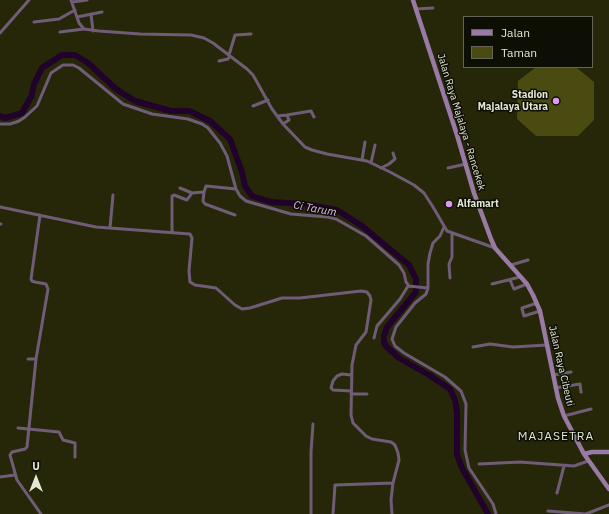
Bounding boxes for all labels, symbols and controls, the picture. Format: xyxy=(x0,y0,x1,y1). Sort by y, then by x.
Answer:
legend xyxy=(463,16,593,68)
text: Jalan xyxy=(501,25,530,40)
text: Taman xyxy=(501,45,537,60)
street label: Jalan Raya Majalaya - Rancekek xyxy=(434,52,488,192)
place label: Stadion Majalaya Utara xyxy=(478,89,548,112)
marker: Stadion Majalaya Utara xyxy=(551,96,561,106)
place label: Alfamart xyxy=(457,198,499,210)
water label: Ci Tarum xyxy=(292,199,338,219)
marker: Alfamart xyxy=(444,199,454,209)
street label: Jalan Raya Cibeuti xyxy=(546,325,576,407)
district label: MAJASETRA xyxy=(518,430,594,444)
north arrow xyxy=(16,458,56,498)
text: U xyxy=(32,459,40,473)

